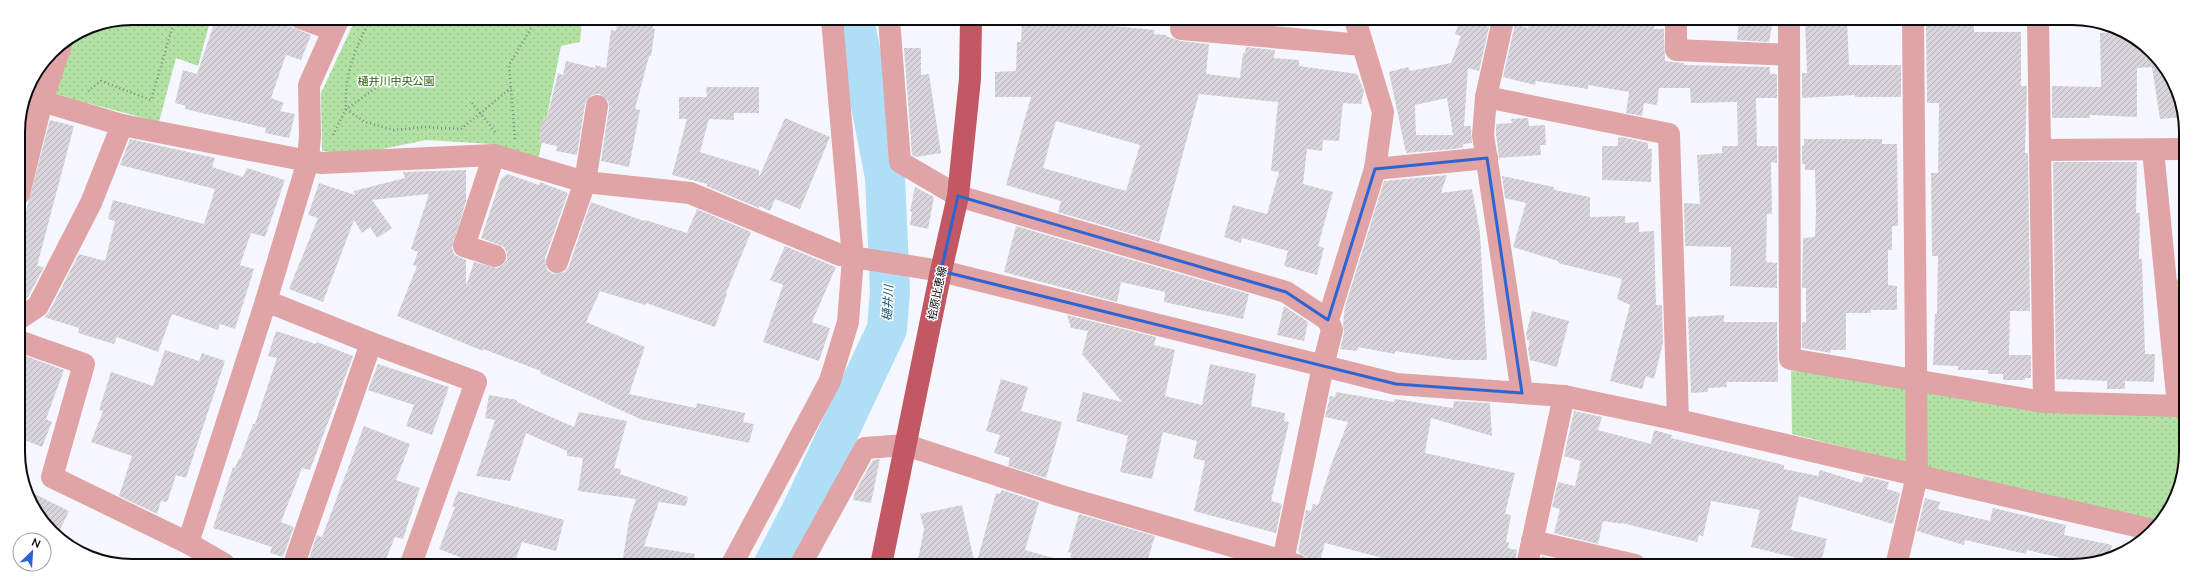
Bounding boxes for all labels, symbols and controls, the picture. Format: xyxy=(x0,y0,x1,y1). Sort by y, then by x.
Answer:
park label: 樋井川中央公園 xyxy=(358,74,435,88)
street label: 桧原比恵線 xyxy=(924,265,950,321)
water label: 樋井川 xyxy=(879,283,896,321)
north arrow xyxy=(12,532,52,572)
text: N xyxy=(30,535,43,551)

